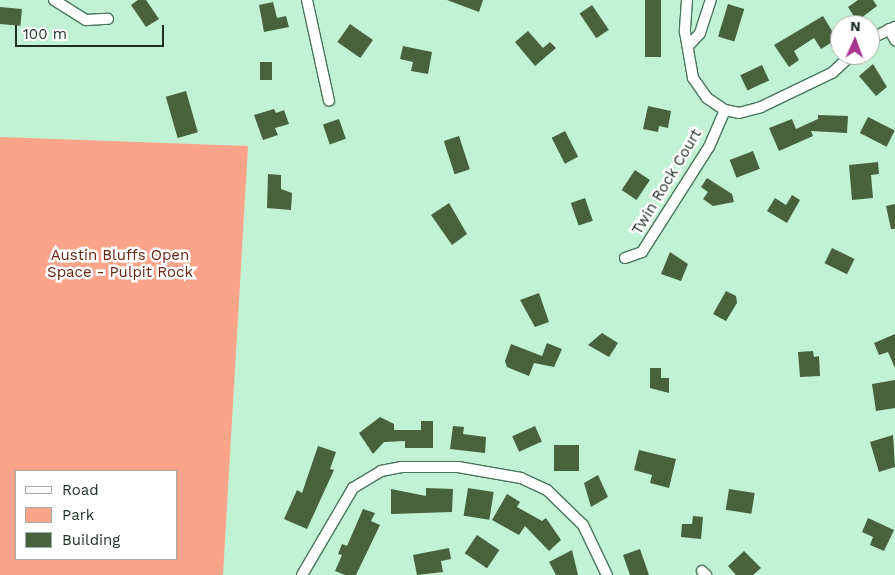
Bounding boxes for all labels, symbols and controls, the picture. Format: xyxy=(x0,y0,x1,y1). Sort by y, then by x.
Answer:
scale bar xyxy=(18,15,166,47)
north arrow xyxy=(830,15,880,65)
text: N xyxy=(850,18,861,34)
text: 100 m xyxy=(23,25,67,43)
street label: Twin Rock Court xyxy=(628,126,706,238)
park label: Austin Bluffs Open Space - Pulpit Rock xyxy=(47,246,193,281)
legend xyxy=(15,470,178,560)
text: Road xyxy=(62,481,99,499)
text: Park xyxy=(62,506,94,524)
text: Building xyxy=(62,531,120,549)

